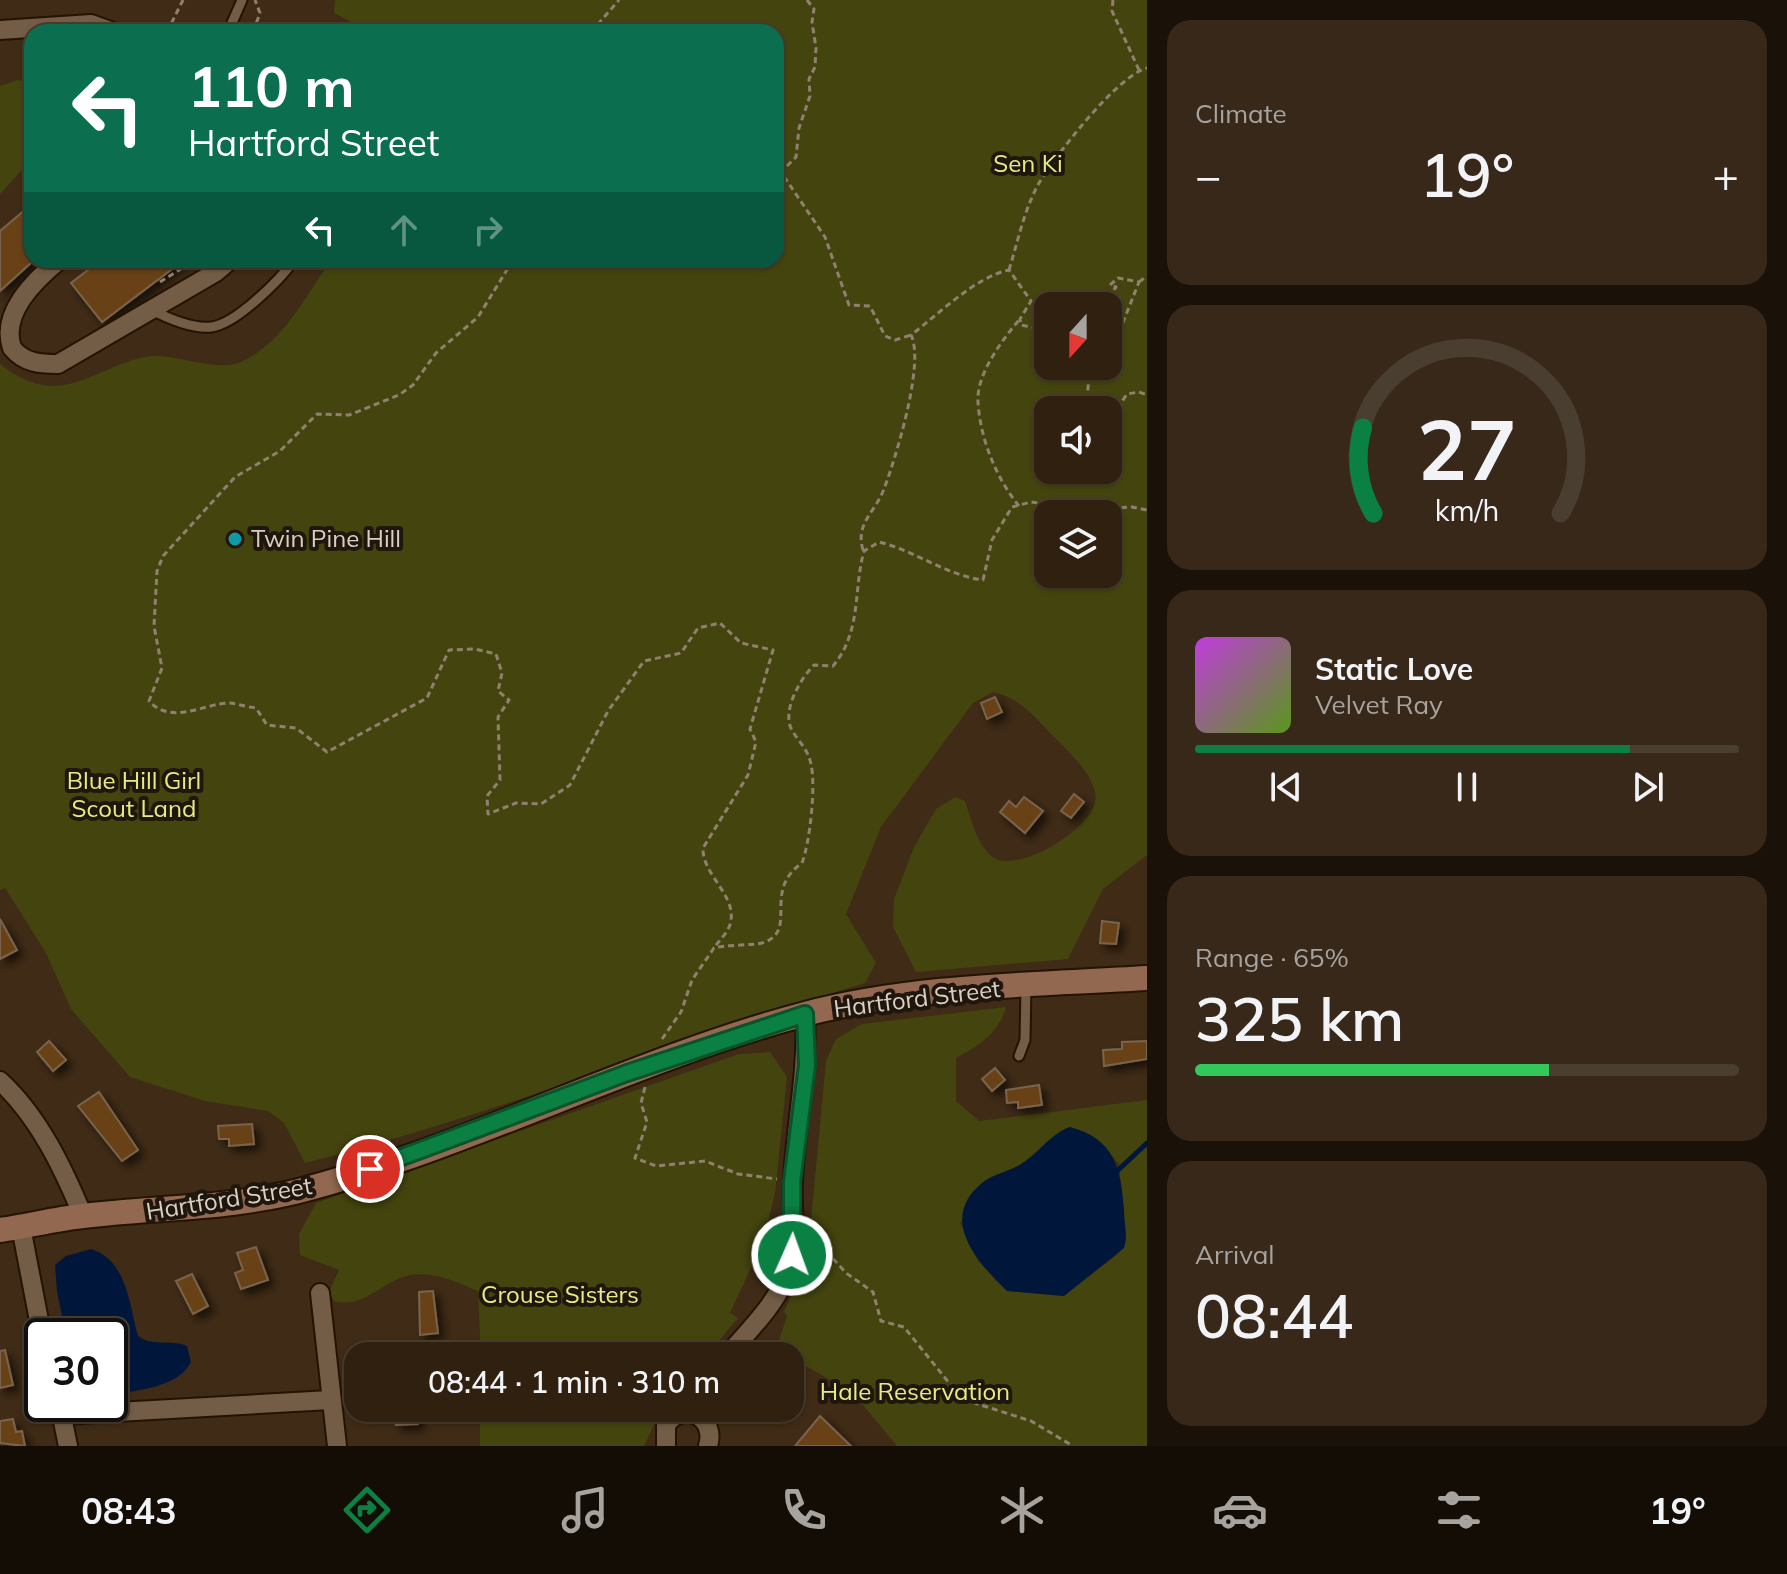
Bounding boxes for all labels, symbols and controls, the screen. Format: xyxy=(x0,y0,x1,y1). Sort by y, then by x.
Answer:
text: 110 m xyxy=(188,51,355,121)
icon: left xyxy=(56,56,160,160)
text: Climate xyxy=(1195,97,1287,130)
text: Hartford Street xyxy=(188,120,439,165)
text: 19° xyxy=(1420,137,1514,212)
park label: Sen Ki xyxy=(993,148,1063,178)
text: − xyxy=(1195,148,1221,203)
text: + xyxy=(1713,148,1739,203)
icon: left xyxy=(298,208,342,252)
icon: ahead xyxy=(382,208,426,252)
icon: right xyxy=(466,208,510,252)
north arrow xyxy=(1034,292,1122,380)
map controls xyxy=(1034,292,1122,588)
text: 27 xyxy=(1417,395,1517,500)
button: sound xyxy=(1034,396,1122,484)
text: km/h xyxy=(1435,492,1499,528)
button: layers xyxy=(1034,500,1122,588)
place label: Twin Pine Hill xyxy=(251,523,401,553)
marker: Twin Pine Hill xyxy=(226,530,244,548)
text: Static Love xyxy=(1315,650,1473,688)
text: Velvet Ray xyxy=(1315,688,1443,721)
park label: Blue Hill Girl Scout Land xyxy=(67,765,201,823)
icon: previous xyxy=(1264,765,1308,809)
icon: pause xyxy=(1445,765,1489,809)
icon: next xyxy=(1626,765,1670,809)
text: Range · 65% xyxy=(1195,941,1349,974)
street label: Hartford Street xyxy=(832,973,1002,1023)
text: 325 km xyxy=(1195,981,1404,1056)
pin xyxy=(336,1135,404,1203)
icon: arrive xyxy=(348,1147,392,1191)
street label: Hartford Street xyxy=(144,1170,314,1226)
position arrow xyxy=(750,1213,834,1297)
text: Arrival xyxy=(1195,1238,1275,1271)
text: 08:44 xyxy=(1195,1278,1353,1353)
park label: Crouse Sisters xyxy=(481,1279,639,1309)
speed limit sign: 30 xyxy=(24,1318,128,1422)
text: 08:44 · 1 min · 310 m xyxy=(428,1363,720,1401)
park label: Hale Reservation xyxy=(820,1376,1010,1406)
icon: directions xyxy=(339,1482,395,1538)
icon: music xyxy=(557,1482,613,1538)
icon: phone xyxy=(776,1482,832,1538)
icon: climate xyxy=(994,1482,1050,1538)
icon: car xyxy=(1212,1482,1268,1538)
icon: filters xyxy=(1431,1482,1487,1538)
text: 08:43 xyxy=(81,1488,177,1533)
text: 19° xyxy=(1649,1488,1706,1533)

